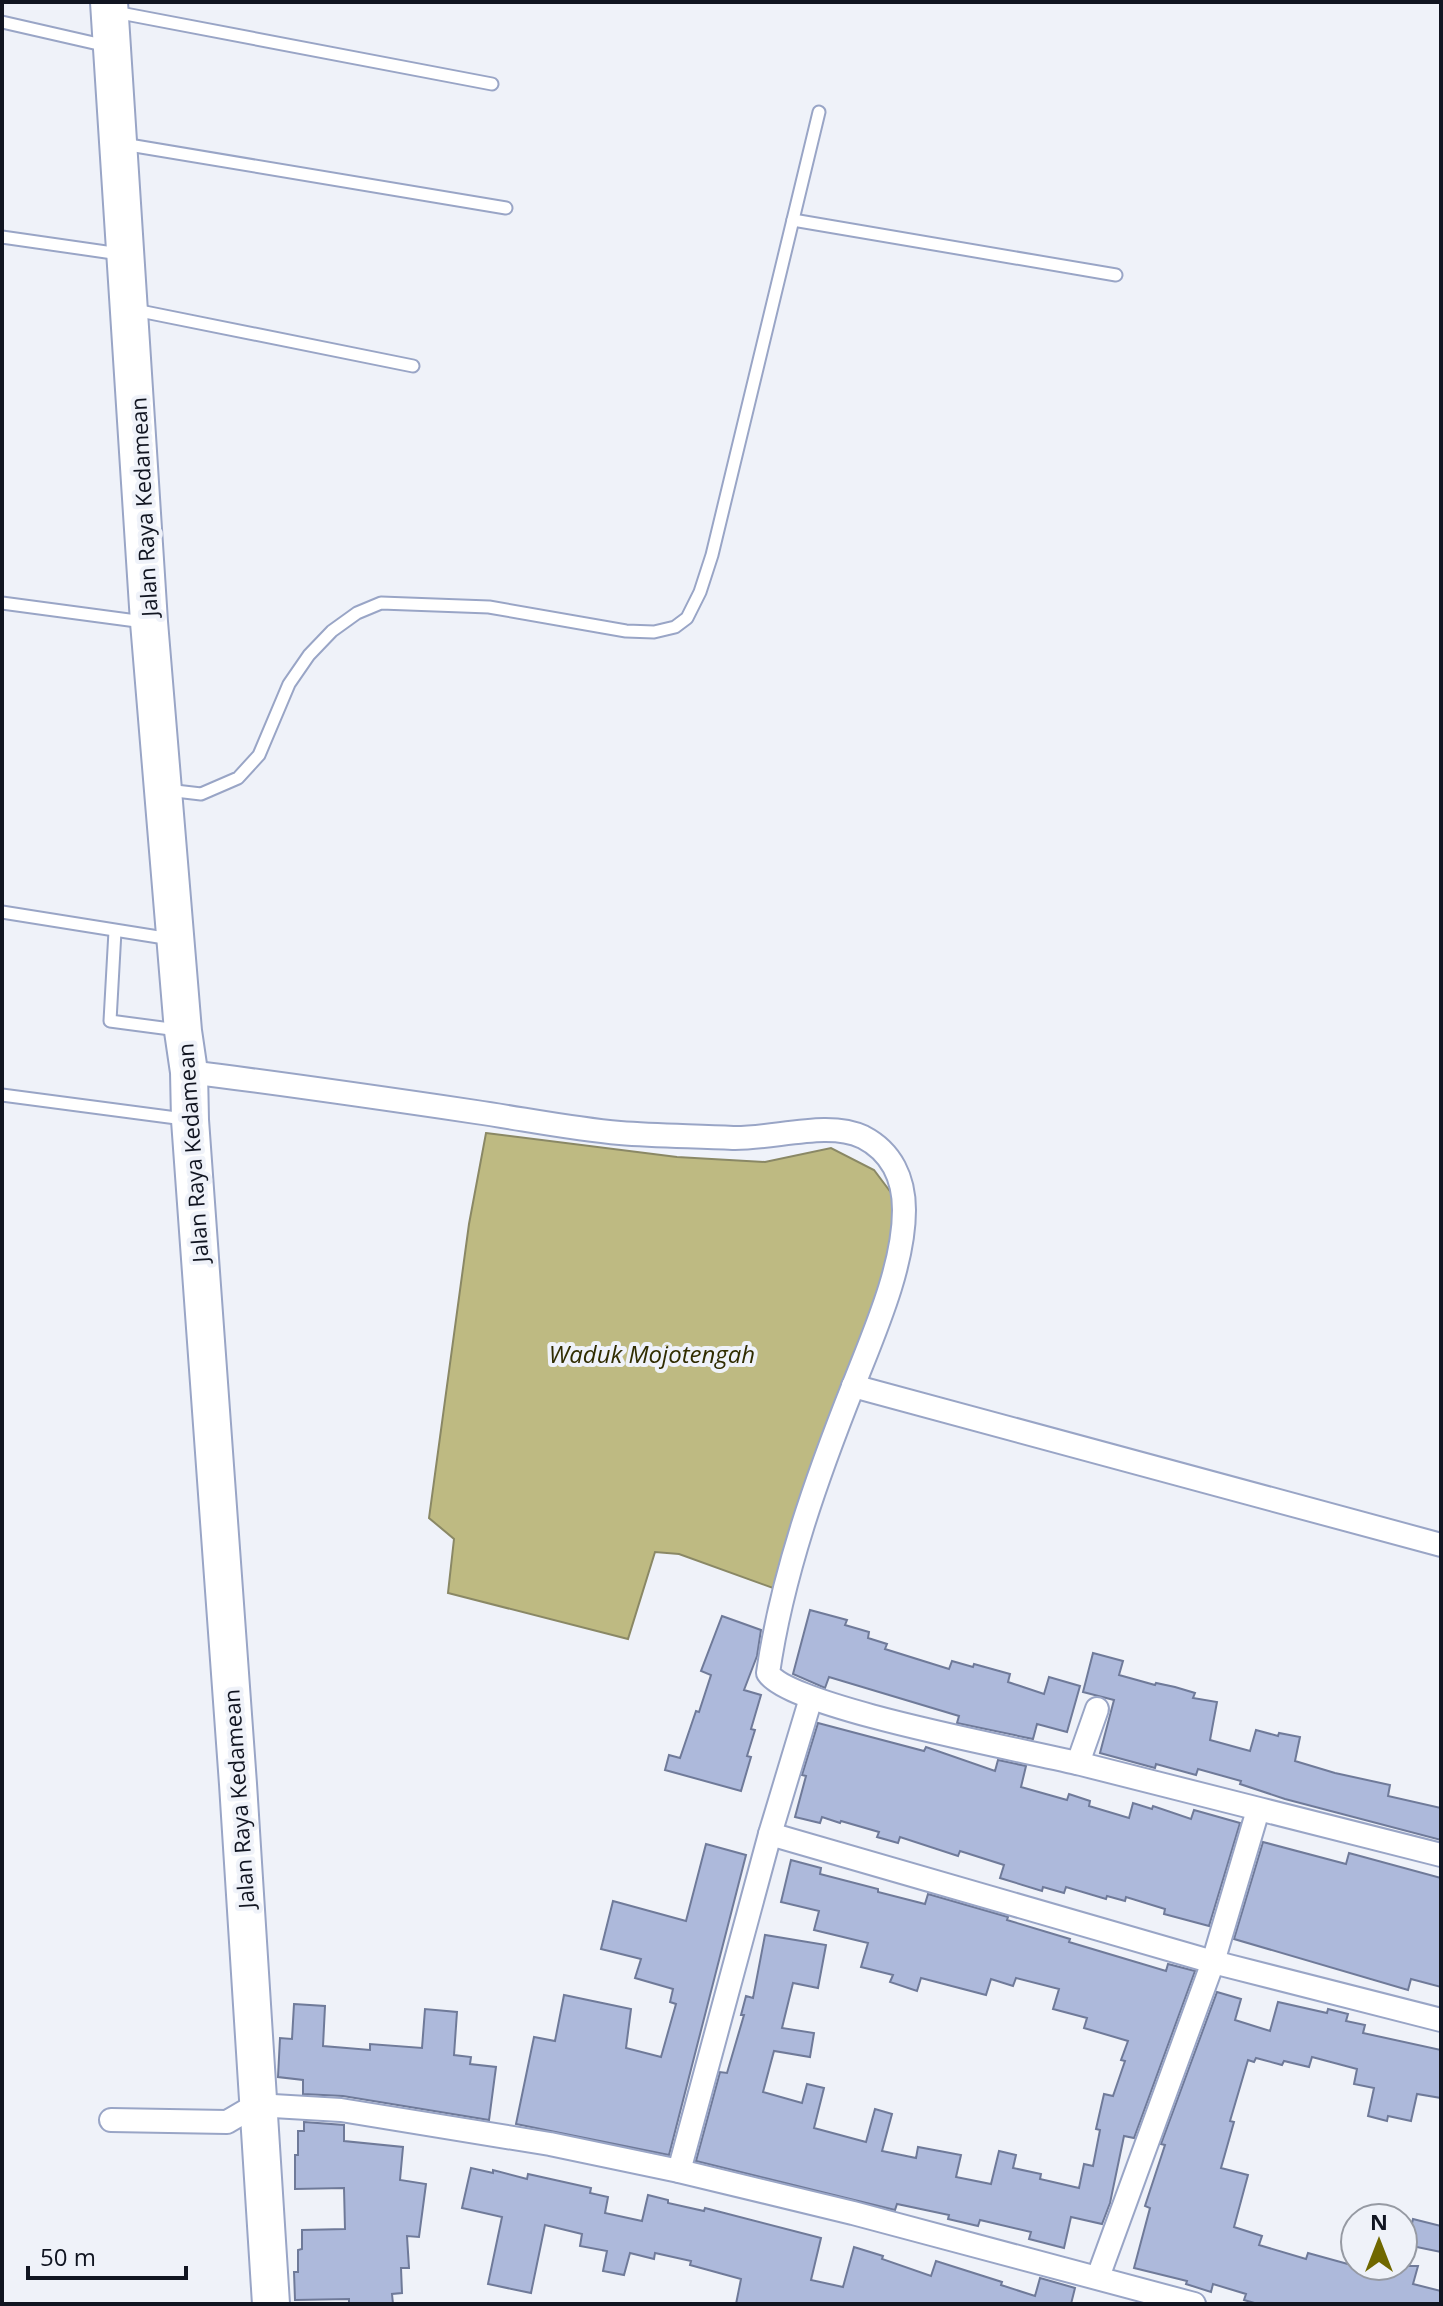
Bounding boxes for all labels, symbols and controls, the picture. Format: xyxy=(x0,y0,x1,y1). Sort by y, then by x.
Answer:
street label: Jalan Raya Kedamean xyxy=(122,396,164,620)
street label: Jalan Raya Kedamean xyxy=(169,1042,215,1266)
water label: Waduk Mojotengah xyxy=(549,1337,755,1370)
street label: Jalan Raya Kedamean xyxy=(215,1688,261,1912)
north arrow xyxy=(1339,2202,1419,2282)
text: N xyxy=(1370,2206,1388,2236)
scale bar xyxy=(28,2230,186,2280)
text: 50 m xyxy=(40,2240,96,2273)

